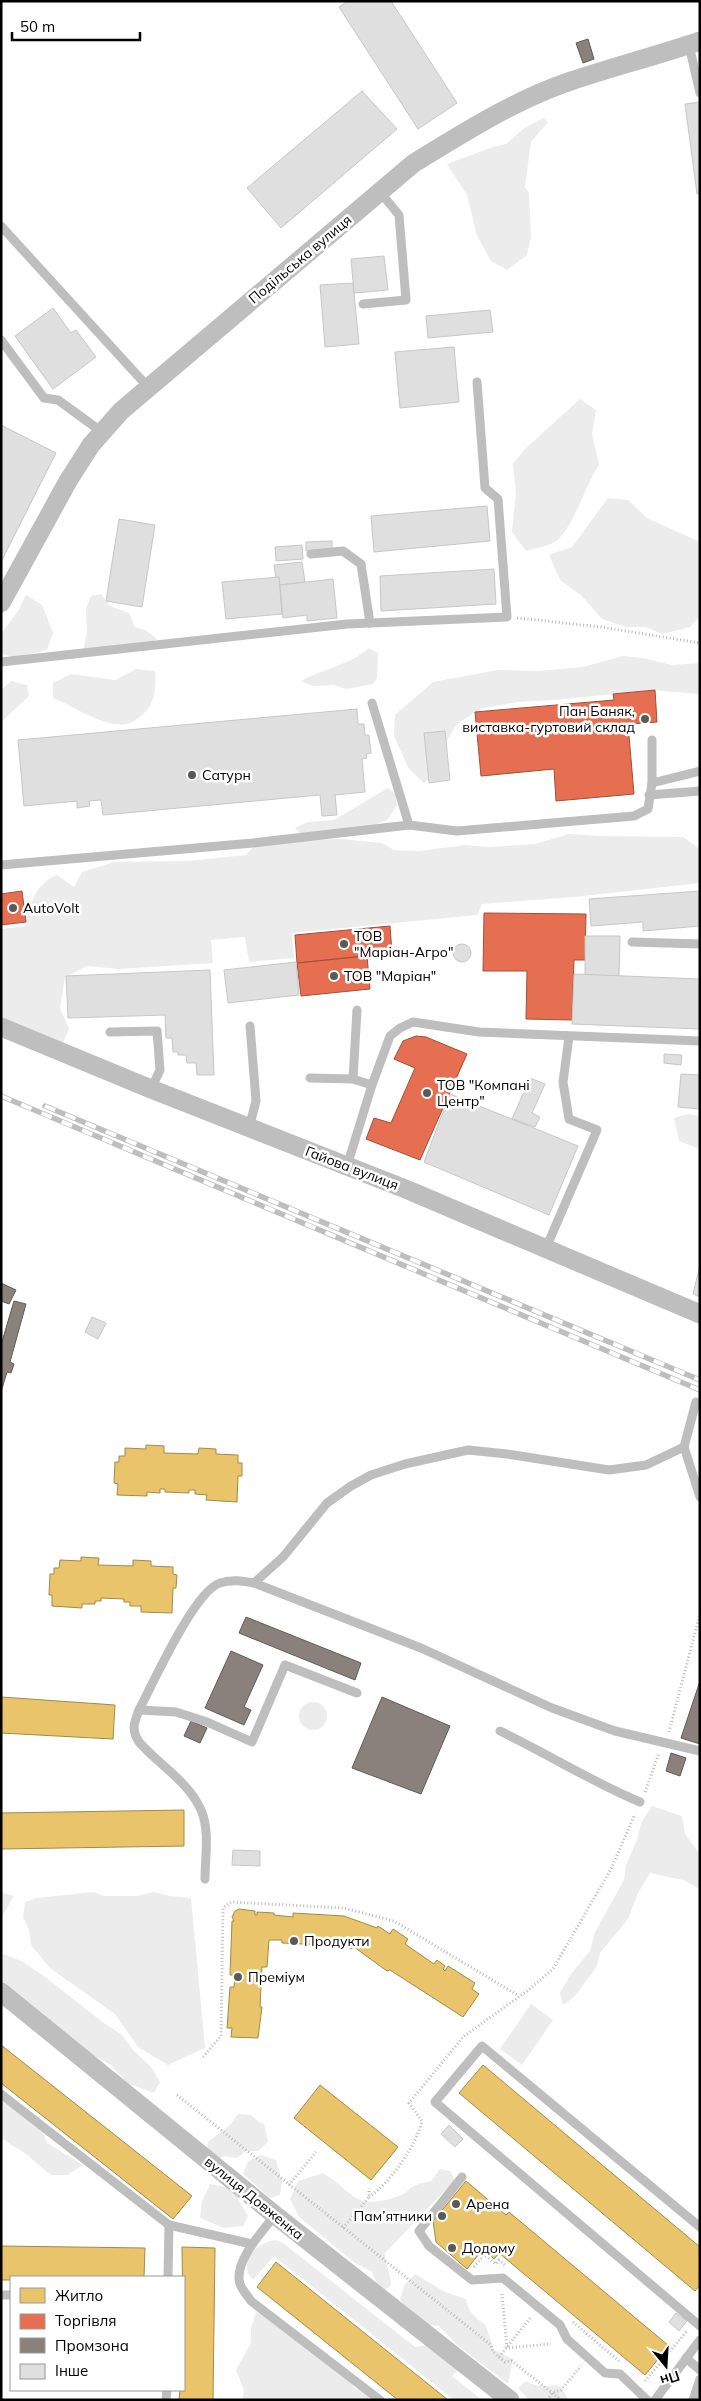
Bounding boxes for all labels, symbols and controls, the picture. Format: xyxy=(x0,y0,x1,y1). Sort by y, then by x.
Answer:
scale bar xyxy=(12,10,140,42)
text: 50 m xyxy=(20,17,55,36)
street label: Подільська вулиця xyxy=(245,211,355,307)
place label: Пан Баняк, виставка-гуртовий склад xyxy=(462,702,635,736)
marker: Пан Баняк, виставка-гуртовий склад xyxy=(639,713,651,725)
place label: Сатурн xyxy=(202,766,251,784)
marker: Сатурн xyxy=(186,769,198,781)
place label: AutoVolt xyxy=(23,899,79,917)
marker: AutoVolt xyxy=(7,902,19,914)
place label: ТОВ "Маріан-Агро" xyxy=(354,927,453,961)
marker: ТОВ "Маріан-Агро" xyxy=(338,938,350,950)
place label: ТОВ "Маріан" xyxy=(344,967,436,985)
marker: ТОВ "Маріан" xyxy=(328,970,340,982)
place label: ТОВ "Компані Центр" xyxy=(437,1076,530,1110)
marker: ТОВ "Компані Центр" xyxy=(421,1087,433,1099)
street label: Гайова вулиця xyxy=(303,1142,401,1194)
place label: Продукти xyxy=(304,1932,370,1950)
marker: Продукти xyxy=(288,1935,300,1947)
place label: Преміум xyxy=(248,1968,305,1986)
marker: Преміум xyxy=(232,1971,244,1983)
street label: вулиця Довженка xyxy=(201,2153,307,2243)
place label: Арена xyxy=(466,2195,510,2213)
marker: Арена xyxy=(450,2198,462,2210)
place label: Пам’ятники xyxy=(354,2207,432,2225)
marker: Пам’ятники xyxy=(436,2210,448,2222)
place label: Додому xyxy=(462,2239,515,2257)
marker: Додому xyxy=(446,2242,458,2254)
legend xyxy=(10,2276,185,2391)
text: Житло xyxy=(55,2286,103,2305)
text: Торгівля xyxy=(55,2311,117,2330)
text: Промзона xyxy=(55,2336,129,2355)
north arrow xyxy=(641,2341,691,2391)
text: Інше xyxy=(55,2361,88,2380)
text: Пн xyxy=(658,2367,682,2390)

